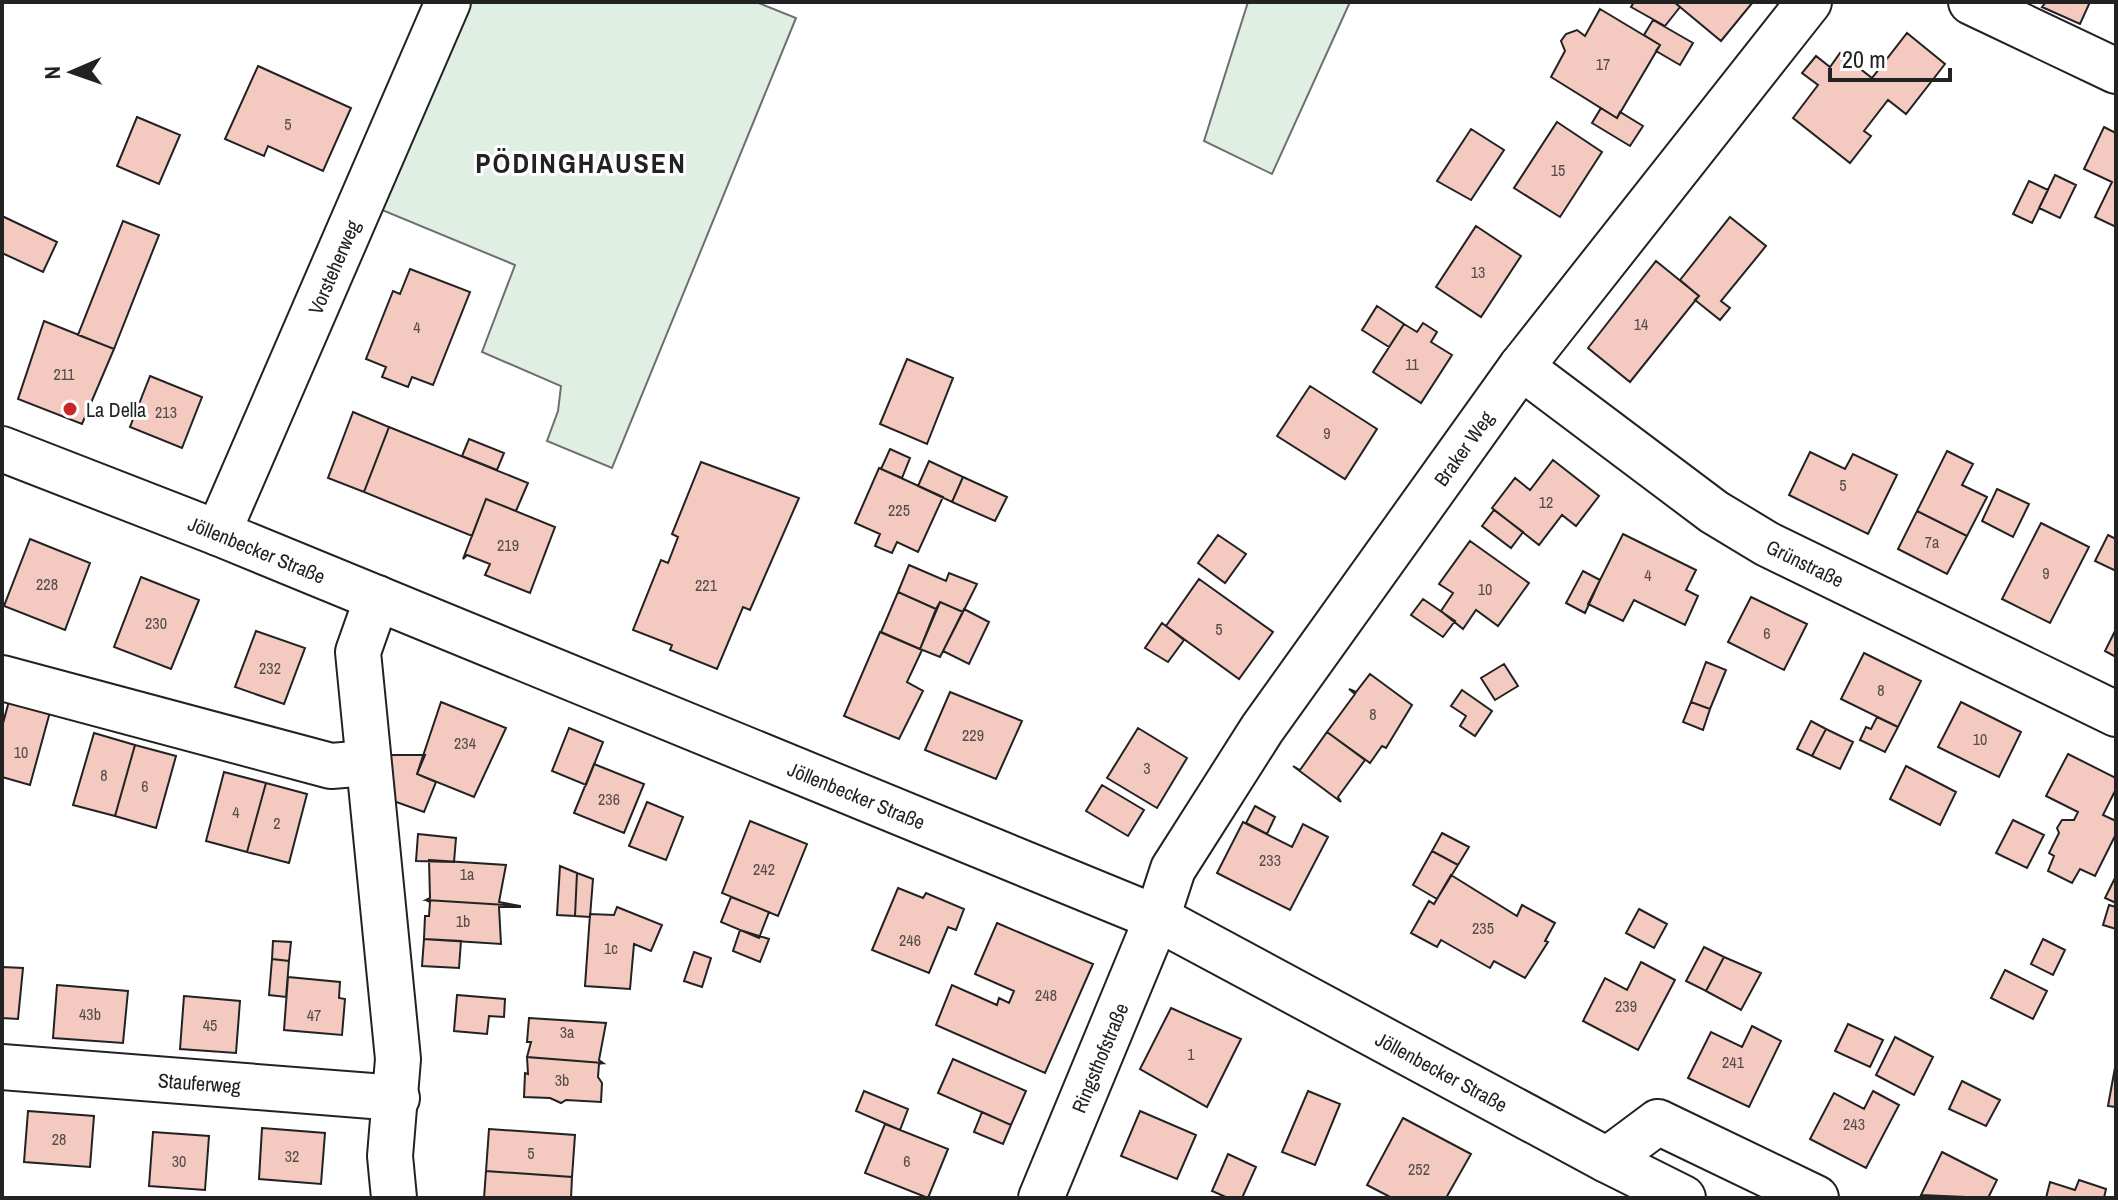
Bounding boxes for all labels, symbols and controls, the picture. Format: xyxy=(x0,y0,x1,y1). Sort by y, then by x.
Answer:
north arrow xyxy=(32,32,112,112)
scale bar xyxy=(1830,32,1950,82)
text: 20 m xyxy=(1842,43,1886,75)
house number: 17 xyxy=(1596,53,1610,75)
text: N xyxy=(37,66,67,80)
house number: 5 xyxy=(284,113,292,135)
district label: PÖDINGHAUSEN xyxy=(475,144,687,182)
house number: 15 xyxy=(1551,159,1565,181)
street label: Vorsteherweg xyxy=(301,215,366,318)
house number: 13 xyxy=(1471,261,1485,283)
house number: 14 xyxy=(1634,313,1648,335)
house number: 4 xyxy=(413,316,421,338)
house number: 11 xyxy=(1405,353,1420,375)
house number: 211 xyxy=(54,363,75,385)
place label: La Della xyxy=(86,396,146,423)
marker: La Della xyxy=(61,400,79,418)
house number: 213 xyxy=(155,401,177,423)
street label: Braker Weg xyxy=(1427,405,1499,491)
house number: 9 xyxy=(1323,422,1331,444)
house number: 5 xyxy=(1839,474,1847,496)
house number: 12 xyxy=(1539,491,1553,513)
house number: 225 xyxy=(888,499,910,521)
street label: Jöllenbecker Straße xyxy=(184,509,330,589)
house number: 7a xyxy=(1925,531,1940,553)
street label: Grünstraße xyxy=(1762,532,1849,593)
house number: 219 xyxy=(497,534,519,556)
house number: 9 xyxy=(2042,562,2050,584)
house number: 4 xyxy=(1644,564,1652,586)
house number: 228 xyxy=(36,573,58,595)
house number: 221 xyxy=(695,574,718,596)
house number: 10 xyxy=(1478,578,1492,600)
house number: 230 xyxy=(145,612,167,634)
house number: 5 xyxy=(1215,618,1223,640)
house number: 6 xyxy=(1763,622,1771,644)
house number: 232 xyxy=(259,657,281,679)
house number: 8 xyxy=(1877,679,1885,701)
house number: 8 xyxy=(1369,703,1377,725)
house number: 229 xyxy=(962,724,984,746)
house number: 10 xyxy=(1973,728,1987,750)
house number: 234 xyxy=(454,732,476,754)
house number: 10 xyxy=(14,741,28,763)
street label: Jöllenbecker Straße xyxy=(784,755,929,835)
house number: 3 xyxy=(1143,757,1151,779)
house number: 8 xyxy=(100,764,108,786)
house number: 6 xyxy=(141,775,149,797)
house number: 236 xyxy=(598,788,620,810)
house number: 4 xyxy=(232,801,240,823)
house number: 2 xyxy=(273,812,281,834)
house number: 233 xyxy=(1259,849,1281,871)
house number: 242 xyxy=(753,858,775,880)
house number: 1a xyxy=(460,863,475,885)
house number: 1b xyxy=(456,910,470,932)
house number: 235 xyxy=(1472,917,1494,939)
house number: 246 xyxy=(899,929,921,951)
house number: 1c xyxy=(604,937,618,959)
house number: 248 xyxy=(1035,984,1057,1006)
house number: 239 xyxy=(1615,995,1637,1017)
street label: Ringsthofstraße xyxy=(1064,998,1134,1117)
house number: 43b xyxy=(79,1003,101,1025)
house number: 47 xyxy=(307,1004,321,1026)
house number: 45 xyxy=(203,1014,217,1036)
house number: 3a xyxy=(560,1021,575,1043)
street label: Jöllenbecker Straße xyxy=(1371,1025,1512,1118)
house number: 1 xyxy=(1187,1043,1195,1065)
house number: 241 xyxy=(1722,1051,1745,1073)
street label: Stauferweg xyxy=(157,1066,242,1099)
house number: 3b xyxy=(555,1069,569,1091)
house number: 243 xyxy=(1843,1113,1865,1135)
house number: 28 xyxy=(52,1128,66,1150)
house number: 5 xyxy=(527,1142,535,1164)
house number: 32 xyxy=(285,1145,299,1167)
house number: 30 xyxy=(172,1150,186,1172)
house number: 6 xyxy=(903,1150,911,1172)
house number: 252 xyxy=(1408,1158,1430,1180)

